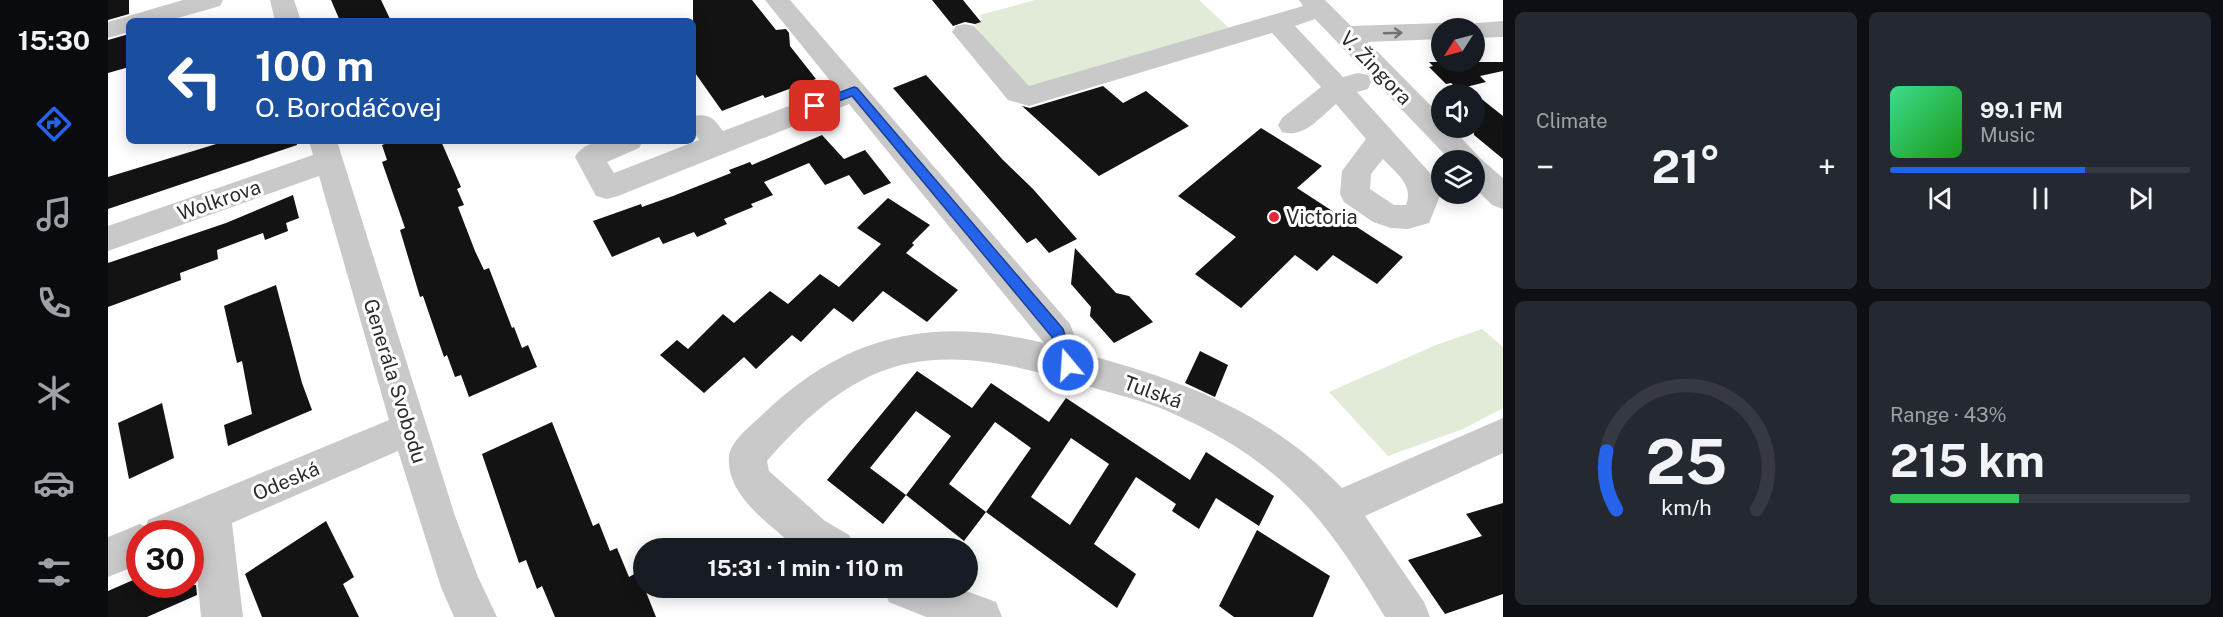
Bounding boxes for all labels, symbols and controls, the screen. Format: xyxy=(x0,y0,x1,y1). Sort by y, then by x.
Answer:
north arrow xyxy=(1431,18,1485,72)
map controls xyxy=(1431,18,1485,204)
text: 15:30 xyxy=(18,24,90,56)
street label: V. Žingora xyxy=(1335,26,1417,110)
one-way arrow xyxy=(1382,27,1402,39)
text: 100 m xyxy=(255,41,374,90)
icon: left xyxy=(156,42,234,120)
pin xyxy=(789,80,840,131)
button: sound xyxy=(1431,84,1485,138)
icon: arrive xyxy=(798,89,831,122)
text: O. Borodáčovej xyxy=(255,91,442,123)
text: 99.1 FM xyxy=(1980,97,2063,123)
icon: directions xyxy=(33,103,75,145)
text: Climate xyxy=(1536,109,1608,133)
text: Music xyxy=(1980,123,2035,147)
text: 21° xyxy=(1651,140,1721,193)
text: − xyxy=(1536,148,1554,186)
text: + xyxy=(1818,148,1836,186)
button: layers xyxy=(1431,150,1485,204)
street label: Wolkrova xyxy=(174,175,264,225)
icon: previous xyxy=(1924,182,1957,215)
icon: pause xyxy=(2024,182,2057,215)
icon: next xyxy=(2124,182,2157,215)
icon: music xyxy=(33,193,75,235)
place label: Victoria xyxy=(1286,205,1357,229)
marker: Victoria xyxy=(1267,210,1281,224)
icon: phone xyxy=(33,282,75,324)
street label: Generála Svobodu xyxy=(359,296,431,466)
position arrow xyxy=(1036,333,1100,397)
street label: Tulská xyxy=(1121,370,1185,414)
icon: climate xyxy=(33,372,75,414)
text: Range · 43% xyxy=(1890,403,2007,427)
text: 25 xyxy=(1645,425,1727,498)
text: 215 km xyxy=(1890,434,2045,487)
street label: Odeská xyxy=(249,456,323,506)
icon: car xyxy=(33,462,75,504)
text: km/h xyxy=(1661,495,1711,520)
speed limit sign: 30 xyxy=(126,520,204,598)
icon: filters xyxy=(33,551,75,593)
text: 15:31 · 1 min · 110 m xyxy=(707,555,904,581)

